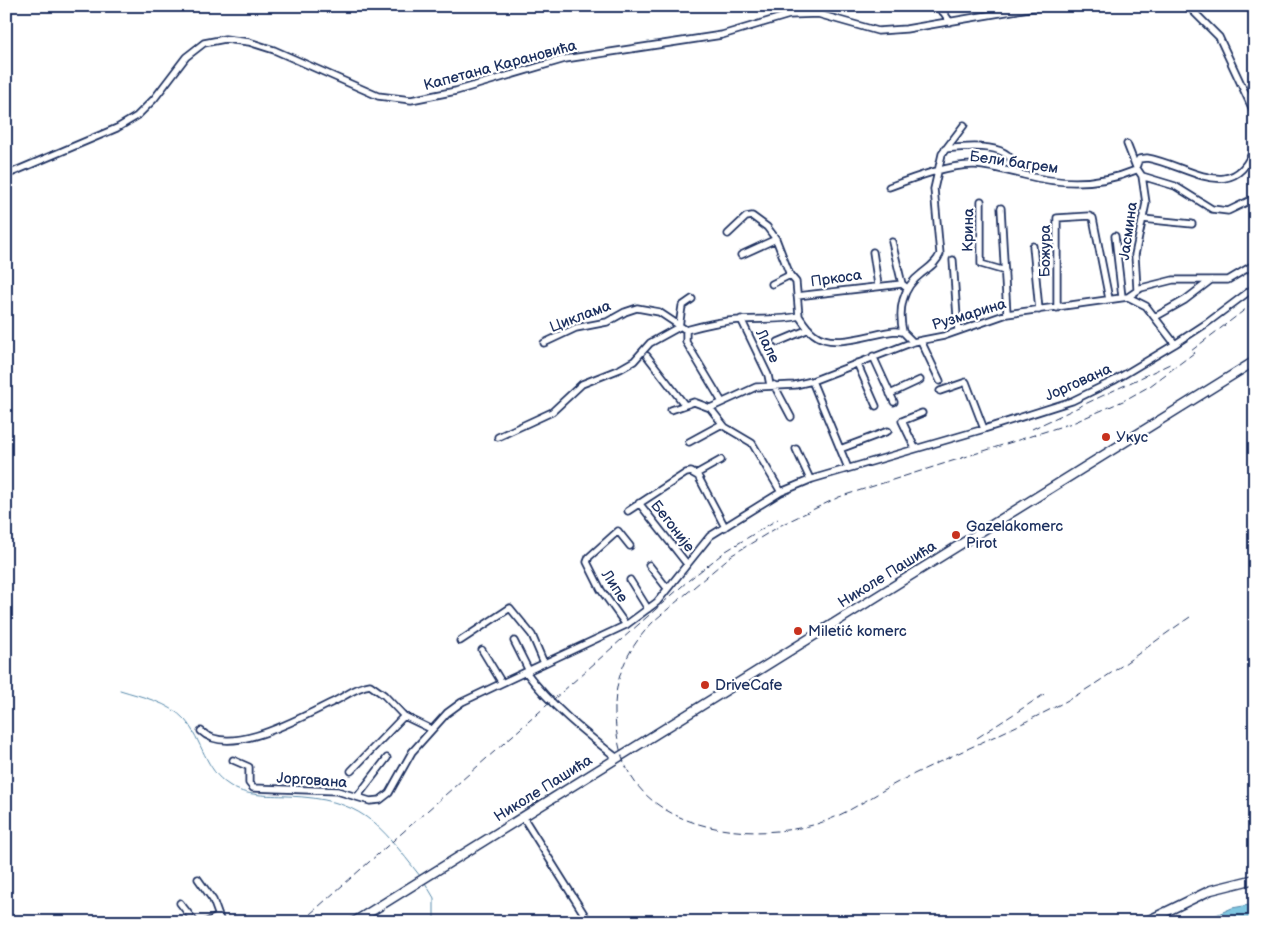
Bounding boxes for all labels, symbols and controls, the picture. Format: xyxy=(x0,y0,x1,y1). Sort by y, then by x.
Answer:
street label: Капетана Карановића xyxy=(422,36,579,95)
street label: Бели багрем xyxy=(968,147,1059,178)
street label: Јасмина xyxy=(1115,200,1142,262)
street label: Крина xyxy=(959,208,978,252)
street label: Божура xyxy=(1036,225,1055,277)
street label: Пркоса xyxy=(809,265,863,291)
street label: Рузмарина xyxy=(930,294,1009,335)
street label: Циклама xyxy=(547,296,614,337)
street label: Лале xyxy=(751,325,784,366)
street label: Јоргована xyxy=(1042,359,1115,406)
place label: Укус xyxy=(1116,428,1149,447)
marker: Укус xyxy=(1100,431,1112,443)
street label: Бегоније xyxy=(646,497,699,556)
place label: Gazelakomerc Pirot xyxy=(966,517,1063,553)
marker: Gazelakomerc Pirot xyxy=(950,529,962,541)
street label: Николе Пашића xyxy=(835,537,940,612)
street label: Липе xyxy=(597,566,632,606)
place label: Miletić komerc xyxy=(808,622,907,641)
marker: Miletić komerc xyxy=(792,625,804,637)
place label: DriveCafe xyxy=(715,676,782,695)
marker: DriveCafe xyxy=(699,679,711,691)
street label: Николе Пашића xyxy=(491,751,596,826)
street label: Јоргована xyxy=(276,769,348,792)

